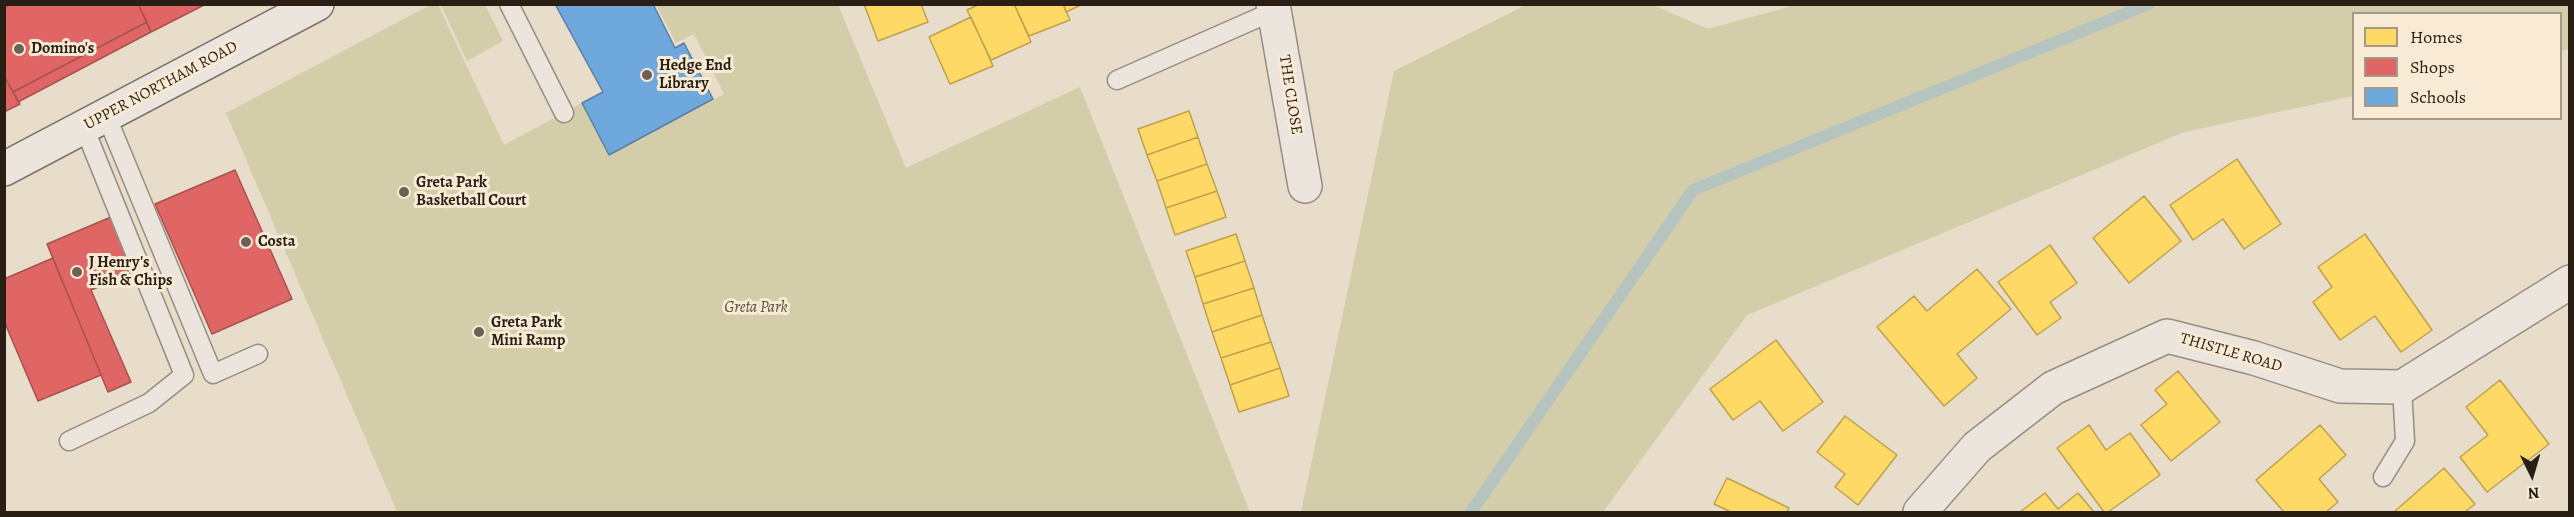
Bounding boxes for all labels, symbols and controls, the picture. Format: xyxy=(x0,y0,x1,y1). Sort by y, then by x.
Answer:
legend xyxy=(2352,12,2562,120)
text: Homes xyxy=(2410,25,2462,49)
street label: UPPER NORTHAM ROAD xyxy=(81,37,241,135)
place label: Domino's xyxy=(31,39,94,59)
marker: Domino's xyxy=(12,42,26,56)
street label: THE CLOSE xyxy=(1274,54,1306,136)
text: Shops xyxy=(2410,55,2455,79)
place label: Hedge End Library xyxy=(659,56,732,94)
marker: Hedge End Library xyxy=(640,68,654,82)
text: Schools xyxy=(2410,85,2466,109)
place label: Greta Park Basketball Court xyxy=(416,173,527,211)
marker: Greta Park Basketball Court xyxy=(397,185,411,199)
place label: Costa xyxy=(258,232,295,252)
marker: Costa xyxy=(239,235,253,249)
place label: J Henry's Fish & Chips xyxy=(89,253,173,291)
marker: J Henry's Fish & Chips xyxy=(70,265,84,279)
park label: Greta Park xyxy=(724,298,788,318)
place label: Greta Park Mini Ramp xyxy=(491,313,565,351)
marker: Greta Park Mini Ramp xyxy=(472,325,486,339)
street label: THISTLE ROAD xyxy=(2178,329,2284,377)
north arrow xyxy=(2502,445,2562,505)
text: N xyxy=(2527,481,2540,504)

